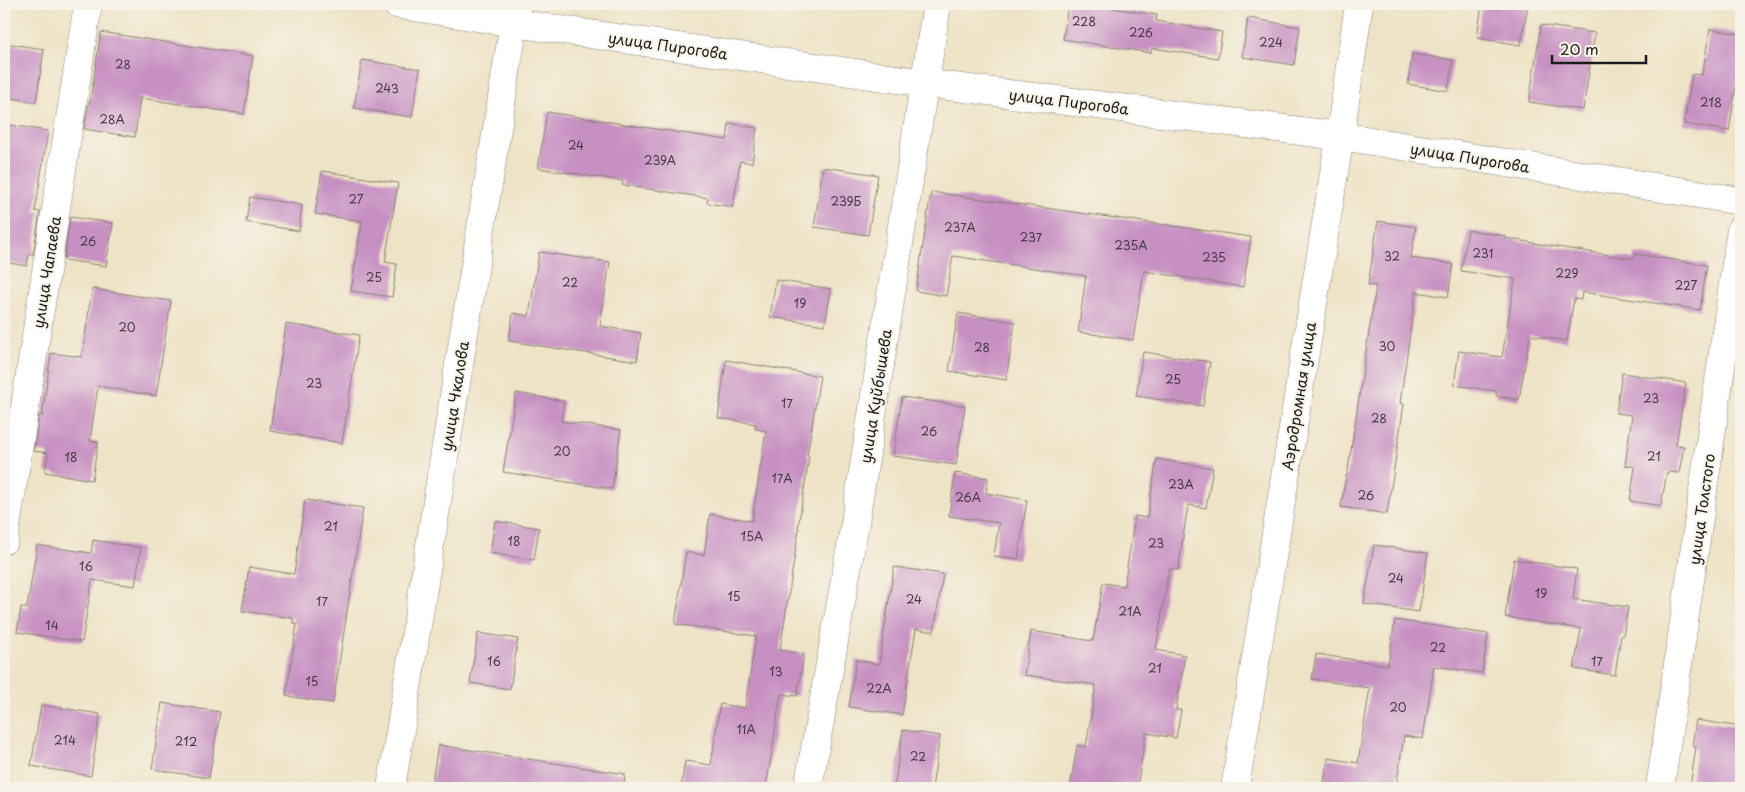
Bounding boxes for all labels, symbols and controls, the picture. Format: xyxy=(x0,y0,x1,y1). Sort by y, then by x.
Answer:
house number: 228 xyxy=(1072,12,1096,30)
house number: 226 xyxy=(1129,23,1153,41)
street label: улица Пирогова xyxy=(607,25,730,65)
scale bar xyxy=(1552,32,1646,64)
house number: 224 xyxy=(1259,33,1283,51)
text: 20 m xyxy=(1560,37,1599,60)
house number: 28 xyxy=(115,55,131,73)
house number: 243 xyxy=(375,79,399,97)
street label: улица Пирогова xyxy=(1008,82,1131,120)
house number: 218 xyxy=(1700,93,1722,111)
house number: 28А xyxy=(99,110,125,128)
house number: 24 xyxy=(568,136,584,154)
street label: улица Пирогова xyxy=(1409,136,1532,178)
house number: 239А xyxy=(644,151,676,169)
house number: 27 xyxy=(349,190,364,208)
house number: 239Б xyxy=(831,192,862,210)
street label: улица Чапаева xyxy=(26,214,66,330)
house number: 237А xyxy=(944,218,976,236)
house number: 237 xyxy=(1020,228,1043,246)
house number: 26 xyxy=(80,232,96,250)
house number: 235А xyxy=(1115,236,1147,254)
house number: 231 xyxy=(1473,244,1493,262)
house number: 32 xyxy=(1384,247,1400,265)
house number: 235 xyxy=(1202,248,1226,266)
house number: 229 xyxy=(1556,264,1578,282)
house number: 25 xyxy=(366,268,382,286)
house number: 22 xyxy=(562,273,578,291)
house number: 227 xyxy=(1675,276,1697,294)
house number: 19 xyxy=(794,294,806,312)
house number: 20 xyxy=(118,318,136,336)
street label: Аэродромная улица xyxy=(1275,320,1321,472)
street label: улица Куйбышева xyxy=(853,327,897,465)
house number: 30 xyxy=(1379,337,1396,355)
house number: 28 xyxy=(974,338,990,356)
street label: улица Чкалова xyxy=(434,339,474,453)
house number: 25 xyxy=(1165,370,1181,388)
house number: 23 xyxy=(306,374,322,392)
house number: 23 xyxy=(1643,389,1659,407)
house number: 17 xyxy=(781,394,793,412)
house number: 28 xyxy=(1371,409,1387,427)
house number: 26 xyxy=(921,422,937,440)
house number: 20 xyxy=(553,442,571,460)
house number: 21 xyxy=(1647,447,1661,465)
house number: 18 xyxy=(65,448,77,466)
street label: улица Толстого xyxy=(1682,452,1720,566)
house number: 17А xyxy=(772,469,792,487)
house number: 23А xyxy=(1168,475,1194,493)
house number: 26 xyxy=(1358,486,1374,504)
house number: 26А xyxy=(955,488,981,506)
house number: 21 xyxy=(324,517,338,535)
house number: 15А xyxy=(741,527,763,545)
house number: 18 xyxy=(508,532,520,550)
house number: 23 xyxy=(1148,534,1164,552)
house number: 16 xyxy=(79,557,93,575)
house number: 24 xyxy=(1388,569,1404,587)
house number: 19 xyxy=(1535,584,1547,602)
house number: 15 xyxy=(727,587,741,605)
house number: 24 xyxy=(906,590,922,608)
house number: 17 xyxy=(316,592,328,610)
house number: 21А xyxy=(1118,602,1142,620)
house number: 14 xyxy=(45,616,59,634)
house number: 22 xyxy=(1430,638,1446,656)
house number: 16 xyxy=(487,652,501,670)
house number: 17 xyxy=(1591,652,1603,670)
house number: 21 xyxy=(1148,659,1162,677)
house number: 13 xyxy=(769,662,783,680)
house number: 15 xyxy=(305,672,319,690)
house number: 22А xyxy=(866,679,892,697)
house number: 20 xyxy=(1389,698,1407,716)
house number: 11А xyxy=(736,720,756,738)
house number: 214 xyxy=(54,731,76,749)
house number: 212 xyxy=(175,732,197,750)
house number: 22 xyxy=(910,747,926,765)

